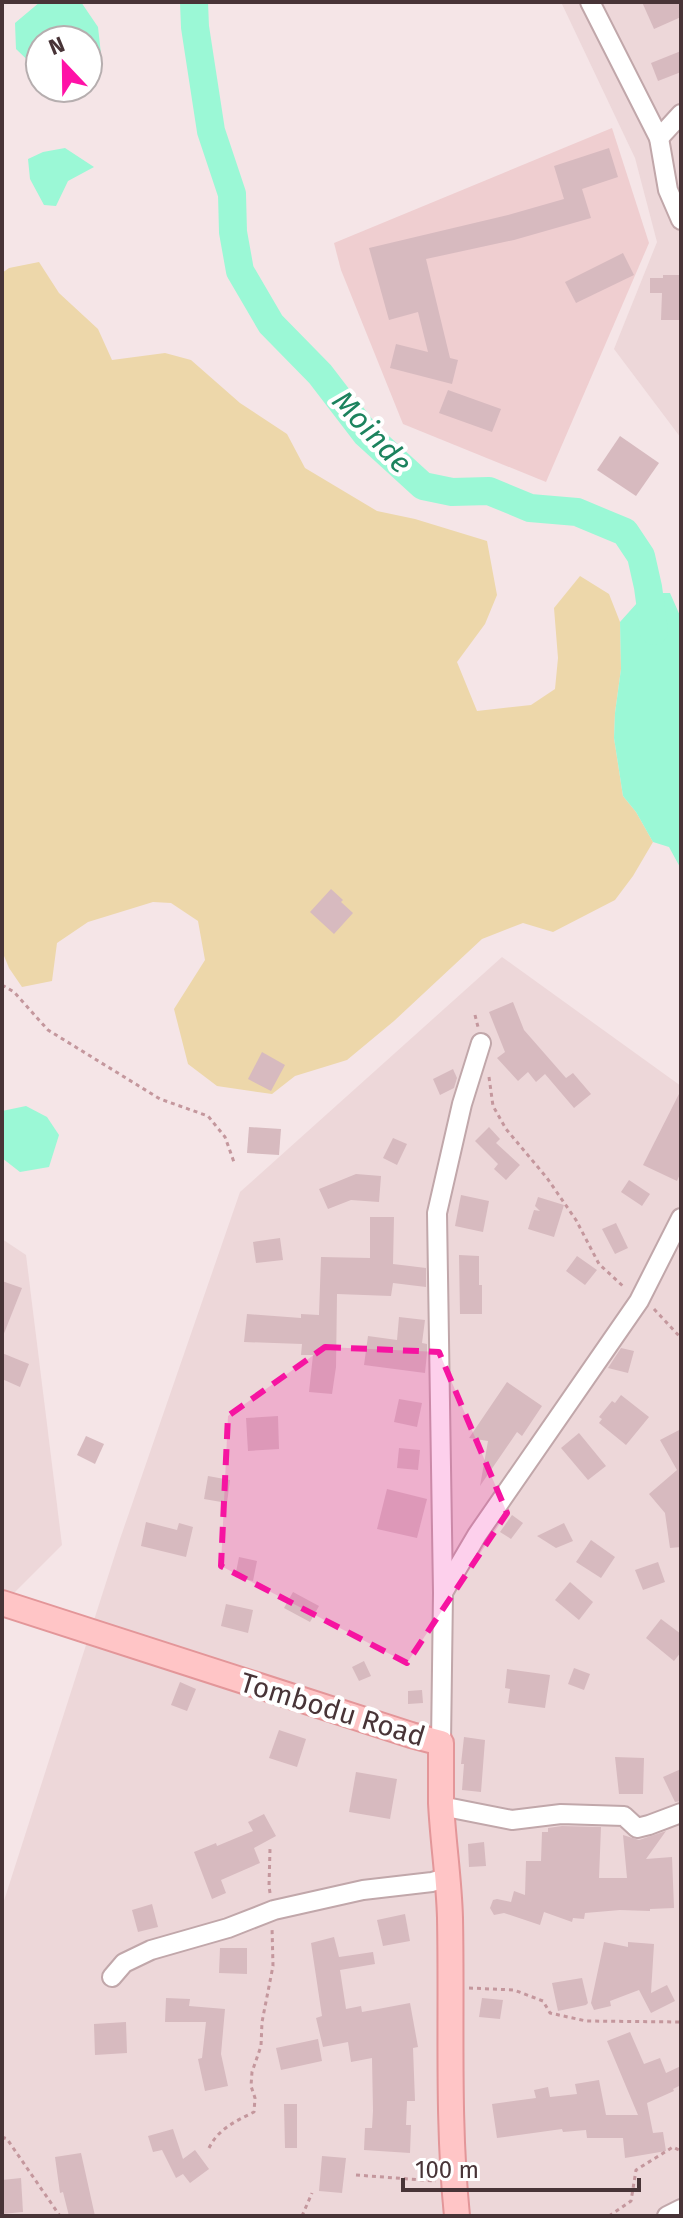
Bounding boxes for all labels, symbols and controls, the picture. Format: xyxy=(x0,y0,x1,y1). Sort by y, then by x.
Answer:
north arrow xyxy=(24,24,104,104)
text: N xyxy=(45,31,69,61)
water label: Moinde xyxy=(325,383,419,481)
street label: Tombodu Road xyxy=(237,1666,429,1753)
scale bar xyxy=(403,2142,639,2192)
text: 100 m xyxy=(415,2156,479,2184)

